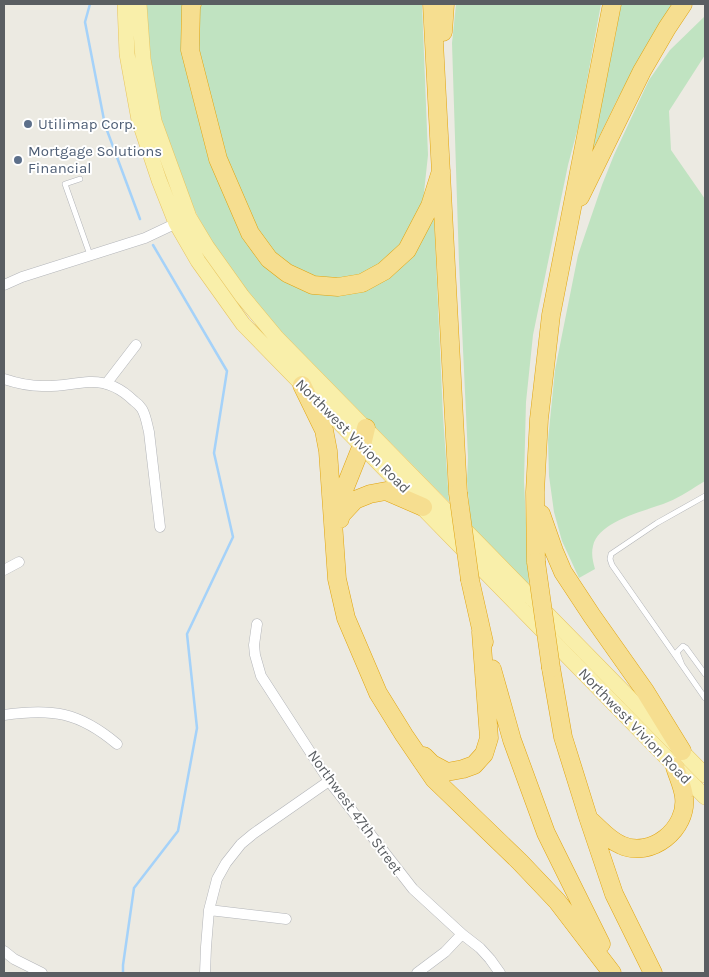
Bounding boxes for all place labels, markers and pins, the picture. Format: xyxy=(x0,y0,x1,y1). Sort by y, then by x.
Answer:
place label: Utilimap Corp. xyxy=(38,115,136,133)
marker: Utilimap Corp. xyxy=(22,118,34,130)
place label: Mortgage Solutions Financial xyxy=(28,142,162,177)
marker: Mortgage Solutions Financial xyxy=(12,154,24,166)

